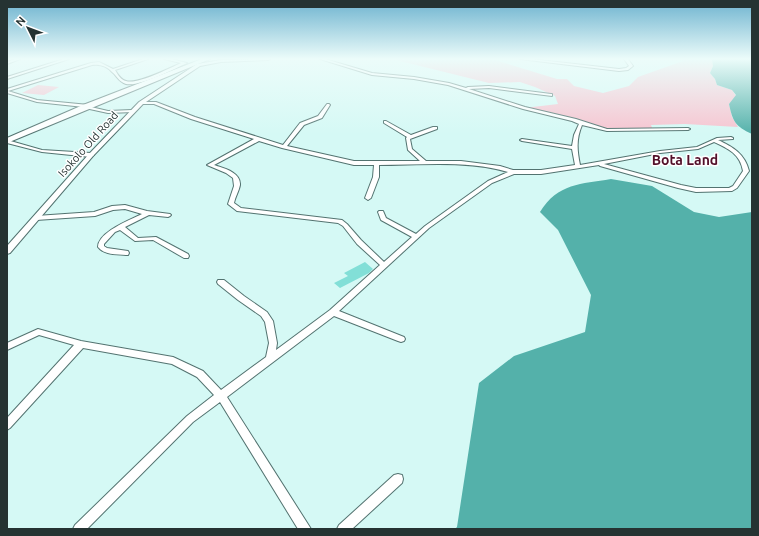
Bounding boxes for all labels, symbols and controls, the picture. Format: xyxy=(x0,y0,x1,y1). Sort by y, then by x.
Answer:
north arrow xyxy=(8,8,48,48)
text: N xyxy=(13,14,28,28)
street label: Isokolo Old Road xyxy=(56,109,120,179)
district label: Bota Land xyxy=(652,152,718,168)

